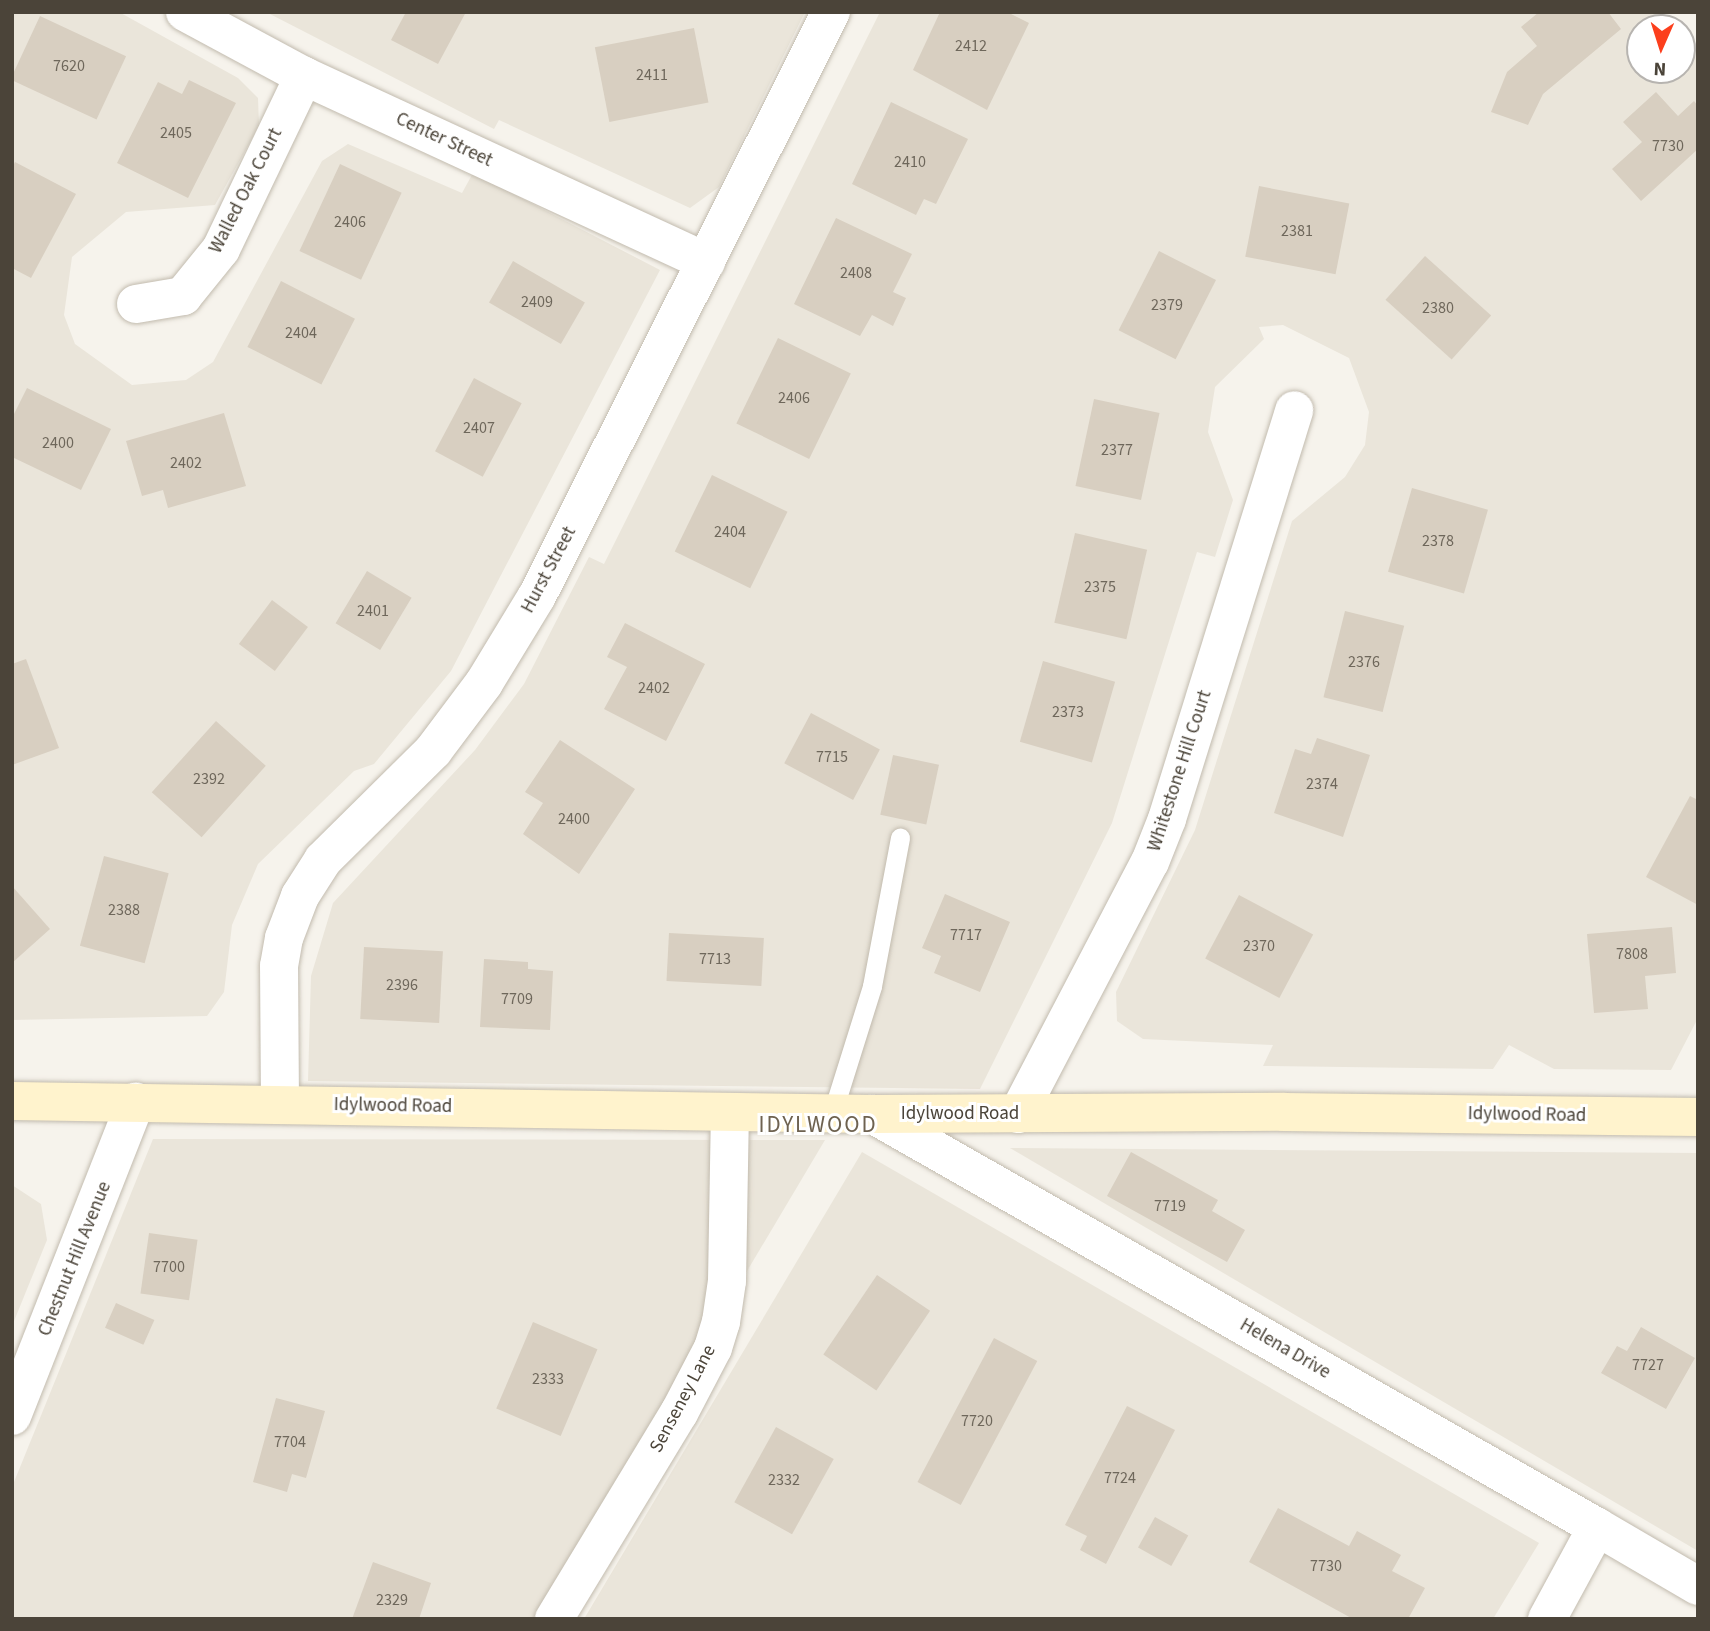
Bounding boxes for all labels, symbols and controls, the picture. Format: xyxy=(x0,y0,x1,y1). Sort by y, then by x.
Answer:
north arrow xyxy=(1626,14,1696,84)
house number: 2412 xyxy=(955,36,987,56)
text: N xyxy=(1653,55,1667,82)
house number: 7620 xyxy=(53,56,85,76)
house number: 2411 xyxy=(636,65,668,85)
street label: Center Street xyxy=(392,108,496,172)
house number: 2405 xyxy=(160,123,192,143)
street label: Walled Oak Court xyxy=(205,125,287,257)
house number: 7730 xyxy=(1652,136,1684,156)
house number: 2410 xyxy=(894,152,926,172)
house number: 2406 xyxy=(334,212,366,232)
house number: 2381 xyxy=(1281,221,1313,241)
house number: 2408 xyxy=(840,263,872,283)
house number: 2409 xyxy=(521,292,553,312)
house number: 2379 xyxy=(1151,295,1183,315)
house number: 2380 xyxy=(1422,298,1454,318)
house number: 2404 xyxy=(285,323,317,343)
house number: 2406 xyxy=(778,388,810,408)
house number: 2407 xyxy=(463,418,495,438)
house number: 2400 xyxy=(42,433,74,453)
house number: 2377 xyxy=(1101,440,1133,460)
house number: 2402 xyxy=(170,453,202,473)
house number: 2404 xyxy=(714,522,746,542)
street label: Hurst Street xyxy=(517,523,581,617)
house number: 2378 xyxy=(1422,531,1454,551)
house number: 2375 xyxy=(1084,577,1116,597)
house number: 2401 xyxy=(357,601,389,621)
house number: 2376 xyxy=(1348,652,1380,672)
house number: 2402 xyxy=(638,678,670,698)
street label: Whitestone Hill Court xyxy=(1143,687,1217,855)
house number: 2373 xyxy=(1052,702,1084,722)
house number: 7715 xyxy=(816,747,848,767)
house number: 2392 xyxy=(193,769,225,789)
house number: 2374 xyxy=(1306,774,1338,794)
house number: 2400 xyxy=(558,809,590,829)
house number: 2388 xyxy=(108,900,140,920)
house number: 7717 xyxy=(950,925,982,945)
house number: 2370 xyxy=(1243,936,1275,956)
house number: 7808 xyxy=(1616,944,1648,964)
house number: 7713 xyxy=(699,949,731,969)
house number: 2396 xyxy=(386,975,418,995)
house number: 7709 xyxy=(501,989,533,1009)
street label: Idylwood Road xyxy=(334,1094,452,1118)
street label: Idylwood Road xyxy=(901,1103,1019,1125)
street label: Idylwood Road xyxy=(1468,1103,1586,1127)
district label: IDYLWOOD xyxy=(759,1111,877,1139)
street label: Chestnut Hill Avenue xyxy=(34,1178,116,1340)
house number: 7719 xyxy=(1154,1196,1186,1216)
house number: 7700 xyxy=(153,1257,185,1277)
street label: Helena Drive xyxy=(1236,1314,1334,1384)
street label: Senseney Lane xyxy=(645,1341,721,1457)
house number: 7727 xyxy=(1632,1355,1664,1375)
house number: 2333 xyxy=(532,1369,564,1389)
house number: 7720 xyxy=(961,1411,993,1431)
house number: 7704 xyxy=(274,1432,306,1452)
house number: 7724 xyxy=(1104,1468,1136,1488)
house number: 2332 xyxy=(768,1470,800,1490)
house number: 7730 xyxy=(1310,1556,1342,1576)
house number: 2329 xyxy=(376,1590,408,1610)

